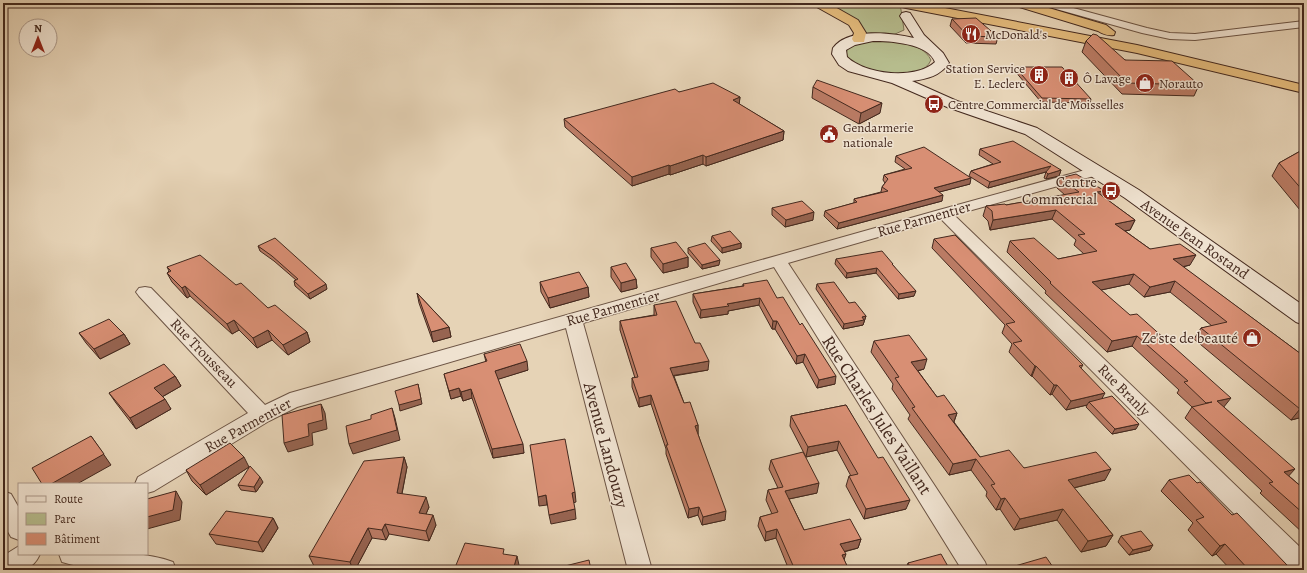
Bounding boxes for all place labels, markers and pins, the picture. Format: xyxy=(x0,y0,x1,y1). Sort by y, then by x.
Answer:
restaurant icon: McDonald's xyxy=(960,23,982,45)
place label: McDonald's xyxy=(985,26,1047,43)
place label: Station Service E. Leclerc xyxy=(945,60,1025,92)
building icon: Station Service E. Leclerc xyxy=(1028,64,1050,86)
building icon: Ô Lavage xyxy=(1058,67,1080,89)
place label: Ô Lavage xyxy=(1083,70,1131,87)
shop icon: Norauto xyxy=(1134,72,1156,94)
place label: Norauto xyxy=(1159,75,1203,92)
bus stop icon: Centre Commercial de Moisselles xyxy=(923,93,945,115)
place label: Centre Commercial de Moisselles xyxy=(948,96,1124,113)
place label: Gendarmerie nationale xyxy=(843,119,914,151)
public building icon: Gendarmerie nationale xyxy=(818,123,840,145)
place label: Centre Commercial xyxy=(1022,172,1097,209)
bus stop icon: Centre Commercial xyxy=(1100,180,1122,202)
shop icon: Ze'ste de beauté xyxy=(1241,327,1263,349)
place label: Ze'ste de beauté xyxy=(1142,328,1238,348)

